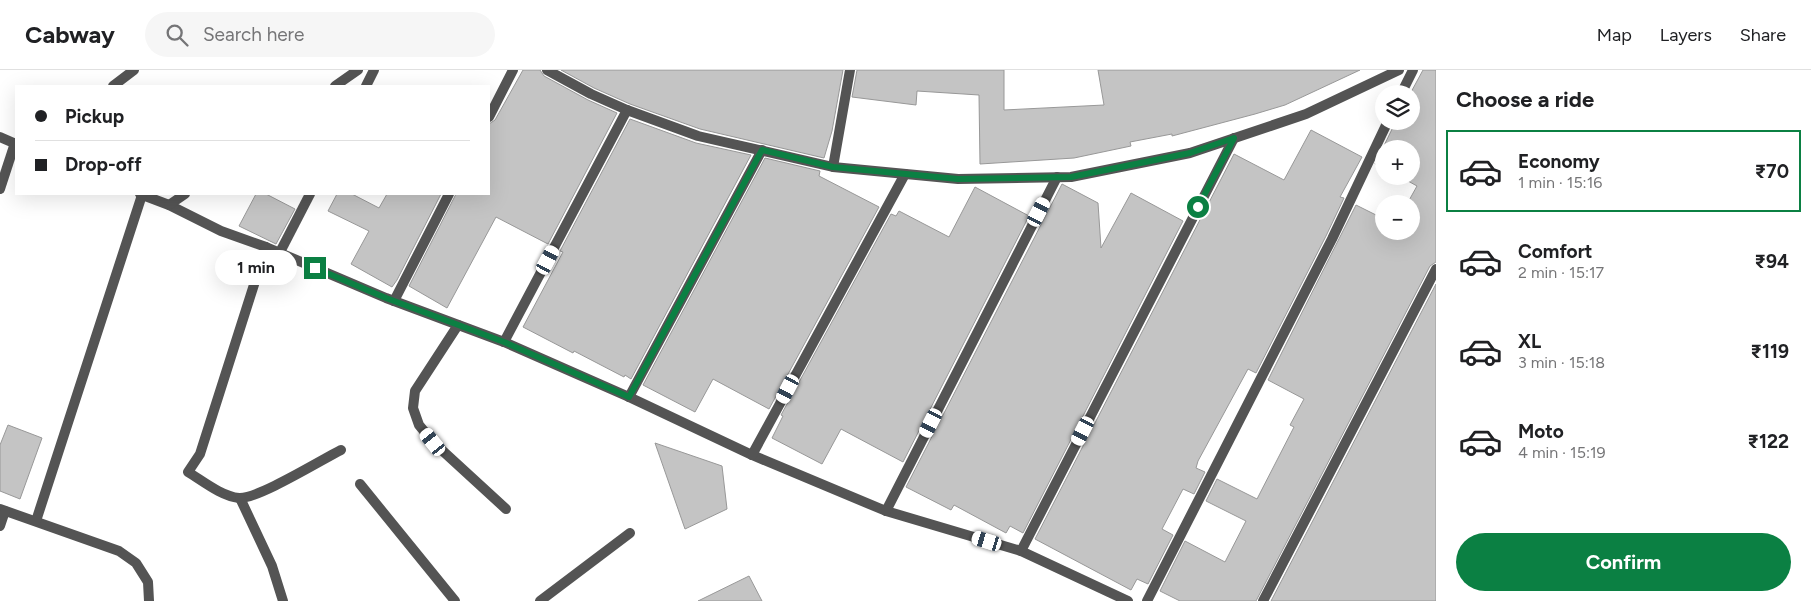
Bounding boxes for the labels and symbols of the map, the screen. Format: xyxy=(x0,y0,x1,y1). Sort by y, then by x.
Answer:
car xyxy=(1025,195,1052,229)
route start xyxy=(1187,196,1209,218)
car xyxy=(534,243,561,277)
callout: 1 min xyxy=(215,250,298,286)
route end xyxy=(304,257,326,279)
car xyxy=(774,372,801,406)
car xyxy=(917,406,944,440)
car xyxy=(1069,414,1096,448)
car xyxy=(417,426,448,458)
car xyxy=(970,529,1003,553)

